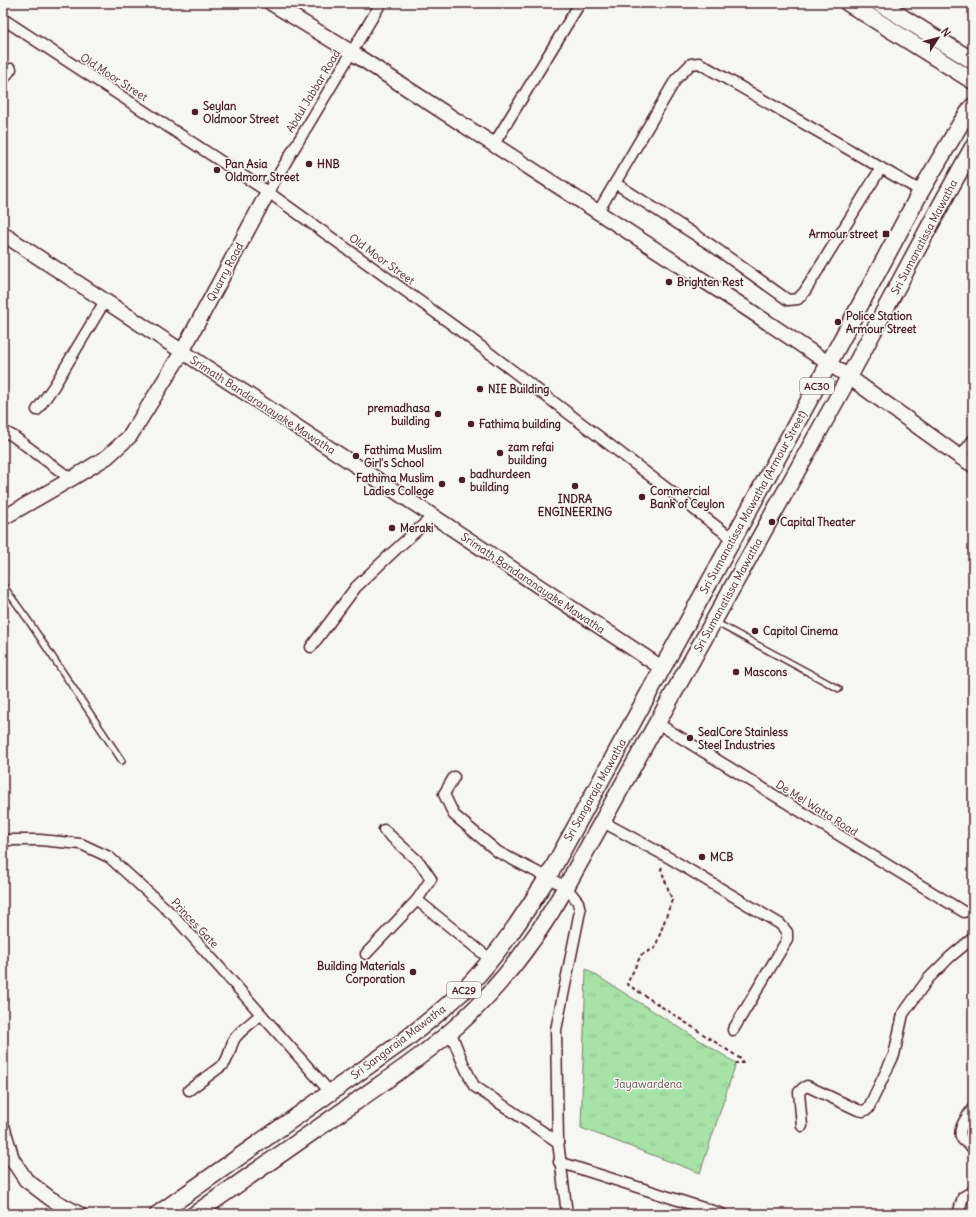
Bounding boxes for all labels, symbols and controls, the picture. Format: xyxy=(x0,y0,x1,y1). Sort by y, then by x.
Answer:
north arrow xyxy=(918,18,958,58)
text: N xyxy=(938,25,954,39)
street label: Abdul Jabbar Road xyxy=(283,47,344,135)
street label: Old Moor Street xyxy=(78,50,151,104)
place label: Seylan Oldmoor Street xyxy=(203,99,279,126)
marker: Seylan Oldmoor Street xyxy=(190,107,200,117)
place label: Pan Asia Oldmorr Street xyxy=(225,157,300,184)
place label: HNB xyxy=(317,157,340,171)
marker: HNB xyxy=(304,159,314,169)
marker: Pan Asia Oldmorr Street xyxy=(212,165,222,175)
street label: Sri Sumanatissa Mawatha xyxy=(888,177,960,297)
place label: Armour street xyxy=(809,227,878,241)
marker: Armour street xyxy=(881,229,891,239)
street label: Old Moor Street xyxy=(346,230,418,288)
street label: Quarry Road xyxy=(204,240,247,304)
place label: Brighten Rest xyxy=(677,275,744,290)
marker: Brighten Rest xyxy=(664,277,674,287)
place label: Police Station Armour Street xyxy=(846,309,917,336)
marker: Police Station Armour Street xyxy=(833,317,843,327)
street label: Srimath Bandaranayake Mawatha xyxy=(188,353,338,457)
road number: AC30 xyxy=(800,378,834,394)
place label: NIE Building xyxy=(488,382,549,397)
marker: NIE Building xyxy=(475,384,485,394)
place label: premadhasa building xyxy=(367,401,431,429)
street label: Sri Sumanatissa Mawatha (Armour Street) xyxy=(697,408,809,596)
marker: premadhasa building xyxy=(433,409,443,419)
place label: Fathima building xyxy=(479,417,561,432)
marker: Fathima building xyxy=(466,419,476,429)
place label: zam refai building xyxy=(508,440,554,468)
place label: Fathima Muslim Girl's School xyxy=(364,443,442,470)
marker: zam refai building xyxy=(495,448,505,458)
marker: Fathima Muslim Girl's School xyxy=(351,451,361,461)
place label: badhurdeen building xyxy=(470,467,531,495)
place label: Fathima Muslim Ladies College xyxy=(356,471,434,499)
marker: badhurdeen building xyxy=(457,475,467,485)
marker: Fathima Muslim Ladies College xyxy=(437,479,447,489)
marker: INDRA ENGINEERING xyxy=(570,481,580,491)
place label: Commercial Bank of Ceylon xyxy=(650,484,725,512)
place label: INDRA ENGINEERING xyxy=(538,492,612,519)
marker: Commercial Bank of Ceylon xyxy=(637,492,647,502)
place label: Capital Theater xyxy=(780,515,856,530)
marker: Capital Theater xyxy=(767,517,777,527)
place label: Meraki xyxy=(400,521,434,535)
marker: Meraki xyxy=(387,523,397,533)
street label: Srimath Bandaranayake Mawatha xyxy=(458,530,608,636)
street label: Sri Sumanatissa Mawatha xyxy=(691,536,765,654)
place label: Capitol Cinema xyxy=(763,624,839,639)
marker: Capitol Cinema xyxy=(750,626,760,636)
place label: Mascons xyxy=(744,665,787,679)
marker: Mascons xyxy=(731,667,741,677)
place label: SealCore Stainless Steel Industries xyxy=(698,725,788,752)
marker: SealCore Stainless Steel Industries xyxy=(685,733,695,743)
street label: Sri Sangaraja Mawatha xyxy=(561,736,629,844)
street label: De Mel Watta Road xyxy=(773,777,861,839)
place label: MCB xyxy=(710,850,733,864)
marker: MCB xyxy=(697,852,707,862)
street label: Princes Gate xyxy=(169,895,222,951)
place label: Building Materials Corporation xyxy=(317,959,406,987)
marker: Building Materials Corporation xyxy=(408,967,418,977)
road number: AC29 xyxy=(447,982,481,998)
street label: Sri Sangaraja Mawatha xyxy=(348,1002,448,1082)
park label: Jayawardena xyxy=(614,1077,682,1091)

